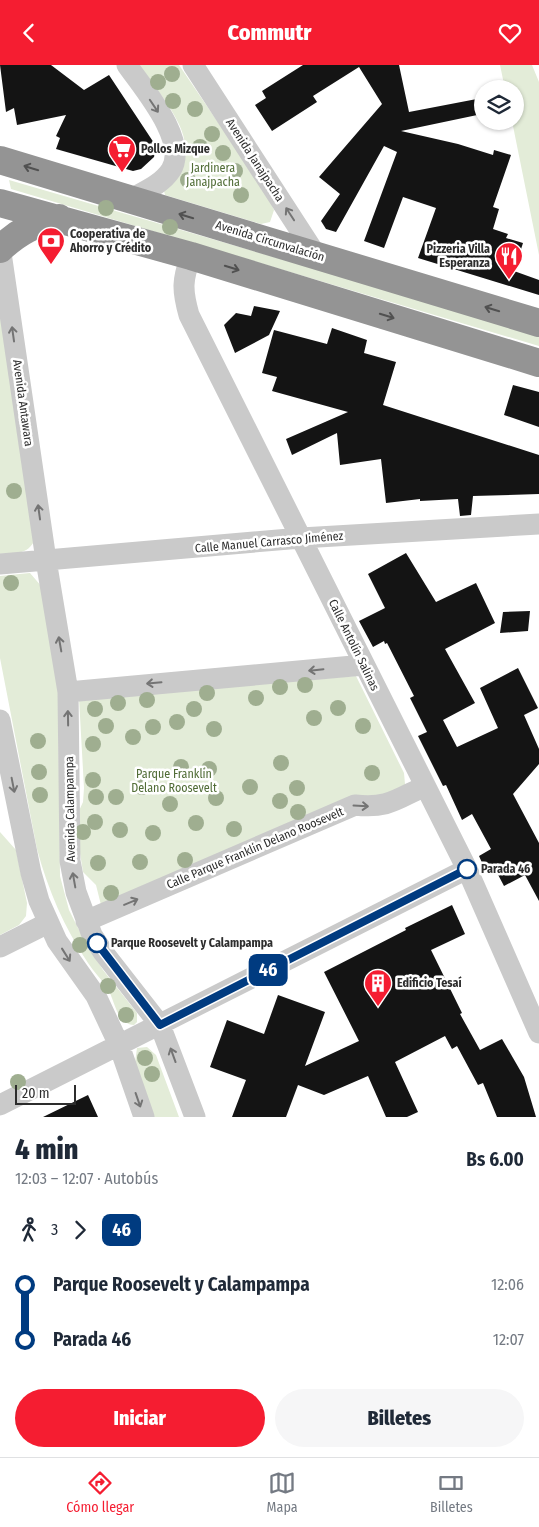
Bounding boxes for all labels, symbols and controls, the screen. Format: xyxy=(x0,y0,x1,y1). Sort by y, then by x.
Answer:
icon: back xyxy=(15,19,43,47)
text: Commutr xyxy=(228,19,311,46)
icon: heart xyxy=(496,19,524,47)
map controls xyxy=(474,80,524,130)
button: layers xyxy=(474,80,524,130)
one-way arrow xyxy=(150,98,160,112)
street label: Avenida Janajpacha xyxy=(223,116,287,204)
supermarket icon: Pollos Mizque xyxy=(107,134,137,173)
place label: Pollos Mizque xyxy=(141,142,210,156)
park label: Jardinera Janajpacha xyxy=(186,161,240,189)
one-way arrow xyxy=(23,163,39,173)
one-way arrow xyxy=(284,208,294,222)
one-way arrow xyxy=(178,210,194,220)
street label: Avenida Circunvalación xyxy=(214,218,326,264)
bank icon: Cooperativa de Ahorro y Crédito xyxy=(36,226,66,265)
place label: Cooperativa de Ahorro y Crédito xyxy=(69,227,152,255)
restaurant icon: Pizzeria Villa Esperanza xyxy=(494,241,524,280)
place label: Pizzeria Villa Esperanza xyxy=(427,242,490,270)
one-way arrow xyxy=(224,264,240,274)
one-way arrow xyxy=(485,303,501,313)
one-way arrow xyxy=(379,312,395,321)
one-way arrow xyxy=(7,326,17,342)
street label: Avenida Antawara xyxy=(10,359,36,447)
one-way arrow xyxy=(33,504,43,520)
street label: Calle Manuel Carrasco Jiménez xyxy=(194,529,344,555)
street label: Calle Antolín Salinas xyxy=(326,597,382,693)
one-way arrow xyxy=(54,636,64,652)
one-way arrow xyxy=(308,665,324,674)
one-way arrow xyxy=(146,678,162,688)
one-way arrow xyxy=(63,710,73,726)
street label: Avenida Calampampa xyxy=(62,756,78,862)
park label: Parque Franklin Delano Roosevelt xyxy=(131,767,217,795)
one-way arrow xyxy=(9,777,18,793)
one-way arrow xyxy=(352,802,368,811)
street label: Calle Parque Franklin Delano Roosevelt xyxy=(164,804,346,892)
marker: Parada 46 xyxy=(457,859,477,879)
place label: Parada 46 xyxy=(481,862,530,876)
one-way arrow xyxy=(68,872,78,888)
one-way arrow xyxy=(123,896,138,906)
marker: Parque Roosevelt y Calampampa xyxy=(87,933,107,953)
place label: Parque Roosevelt y Calampampa xyxy=(111,936,273,950)
one-way arrow xyxy=(62,948,72,962)
line badge: 46 xyxy=(246,954,290,986)
text: 46 xyxy=(259,959,277,981)
building icon: Edificio Tesaí xyxy=(363,968,393,1007)
place label: Edificio Tesaí xyxy=(397,976,462,990)
one-way arrow xyxy=(168,1047,177,1063)
scale bar xyxy=(15,1082,76,1105)
text: 20 m xyxy=(22,1085,50,1102)
one-way arrow xyxy=(134,1092,143,1107)
text: 4 min xyxy=(15,1133,78,1166)
text: Bs 6.00 xyxy=(466,1148,524,1171)
text: 12:03 – 12:07 · Autobús xyxy=(15,1169,158,1188)
icon: walk xyxy=(15,1216,43,1244)
icon: forward xyxy=(66,1216,94,1244)
text: 46 xyxy=(112,1219,131,1241)
text: 3 xyxy=(51,1220,58,1239)
text: Parque Roosevelt y Calampampa xyxy=(53,1273,310,1296)
text: 12:06 xyxy=(491,1275,524,1294)
text: Parada 46 xyxy=(53,1328,131,1351)
text: 12:07 xyxy=(493,1330,524,1349)
button: Iniciar xyxy=(15,1389,265,1447)
button: Billetes xyxy=(275,1389,524,1447)
tab: Cómo llegar xyxy=(66,1469,134,1516)
tab: Mapa xyxy=(267,1469,298,1516)
tab: Billetes xyxy=(430,1469,473,1516)

